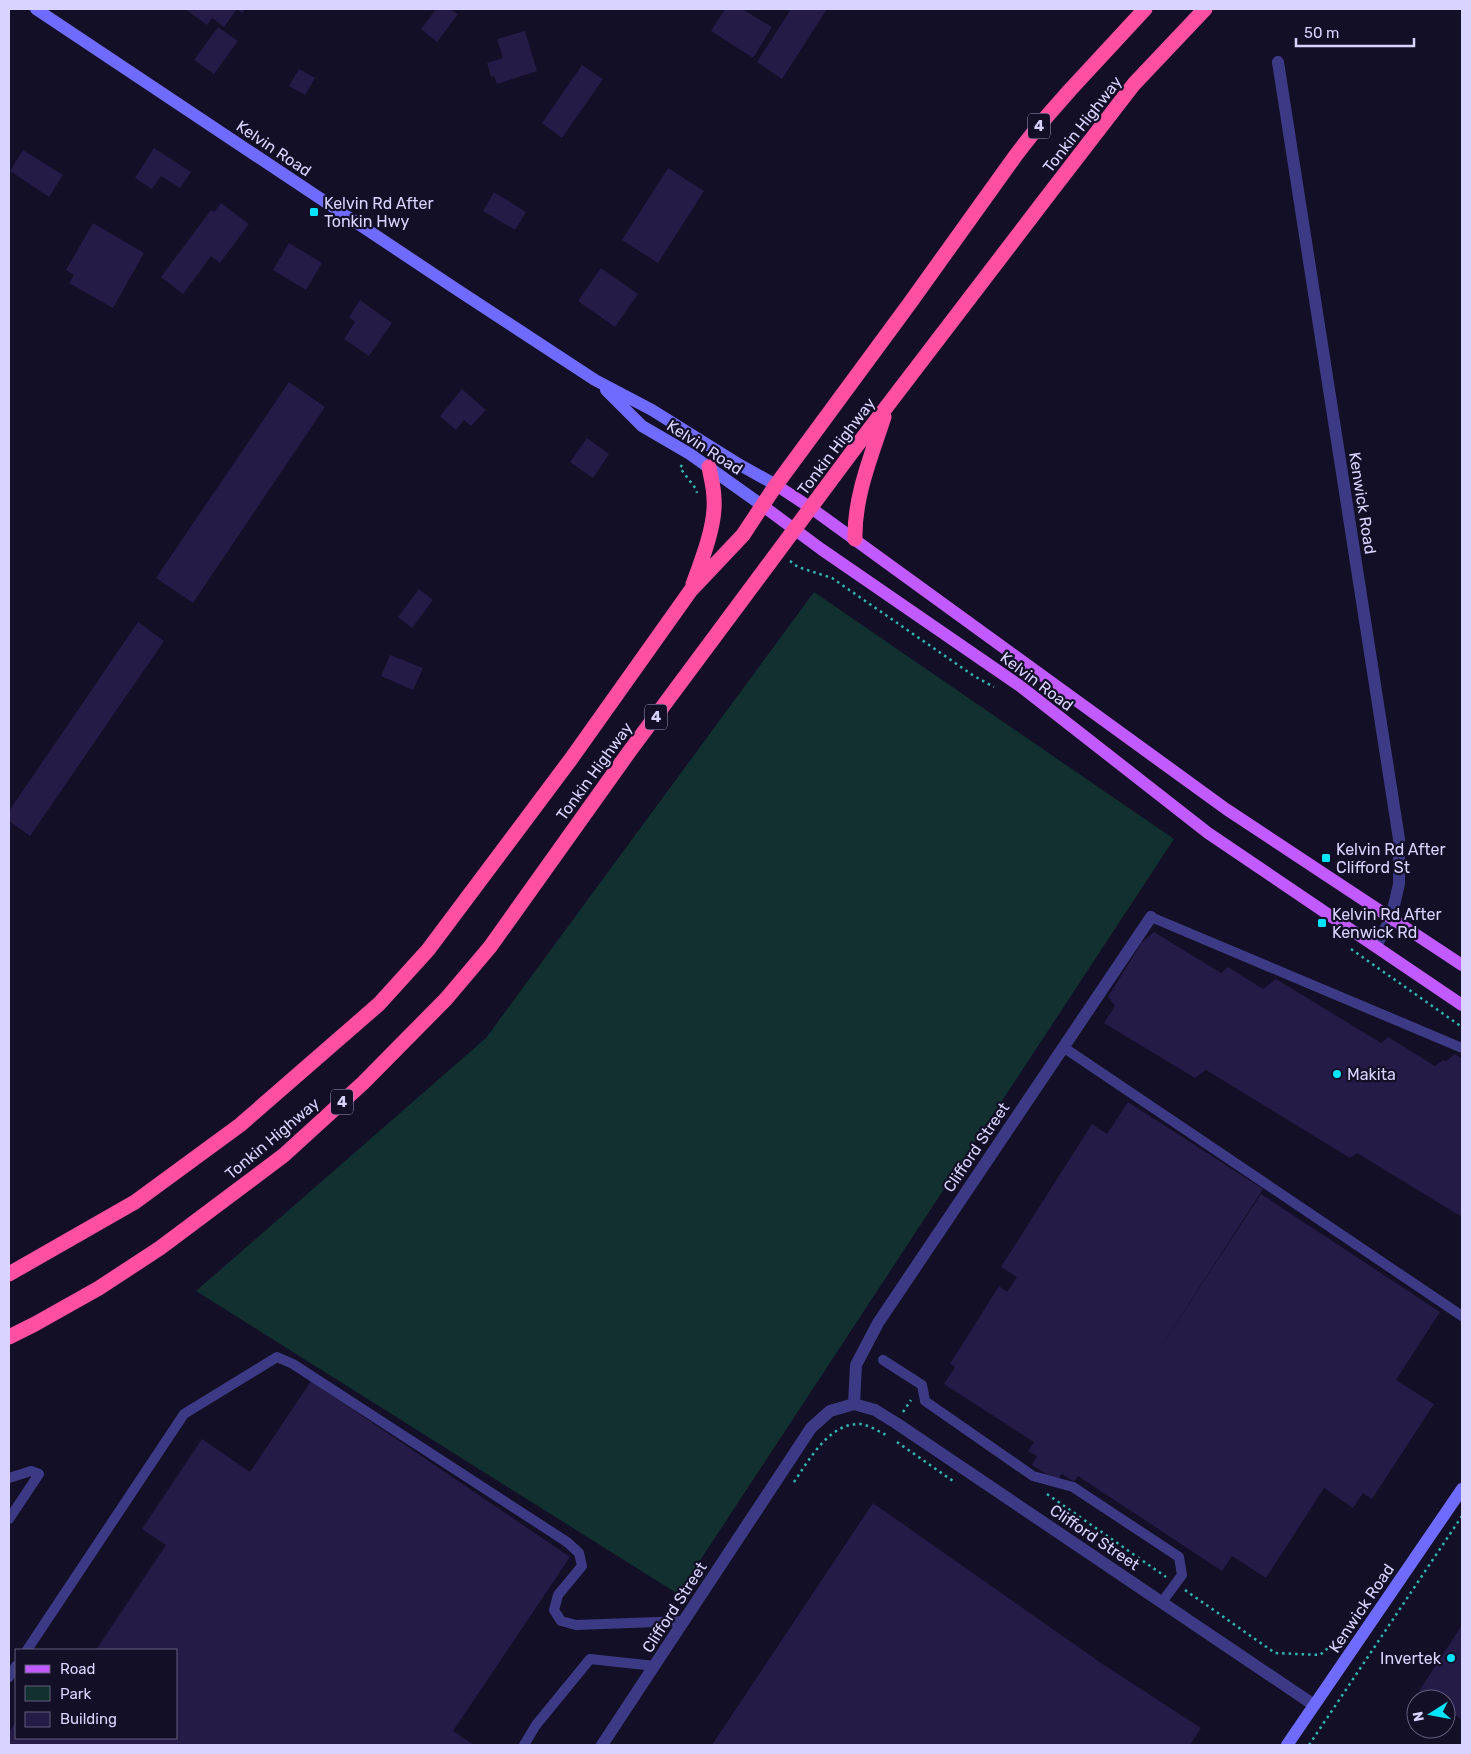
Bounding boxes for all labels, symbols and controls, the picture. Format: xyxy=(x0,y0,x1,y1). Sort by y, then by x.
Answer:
scale bar xyxy=(1296,15,1414,47)
text: 50 m xyxy=(1304,24,1339,42)
street label: Tonkin Highway xyxy=(1039,72,1126,176)
road number: 4 xyxy=(1028,114,1050,138)
street label: Kelvin Road xyxy=(233,116,315,180)
place label: Kelvin Rd After Tonkin Hwy xyxy=(324,194,434,231)
marker: Kelvin Rd After Tonkin Hwy xyxy=(308,206,320,218)
street label: Tonkin Highway xyxy=(794,394,879,499)
street label: Kelvin Road xyxy=(663,416,746,479)
street label: Kenwick Road xyxy=(1345,451,1380,556)
street label: Kelvin Road xyxy=(997,648,1077,715)
road number: 4 xyxy=(645,704,667,730)
street label: Tonkin Highway xyxy=(552,718,637,824)
place label: Kelvin Rd After Clifford St xyxy=(1336,840,1446,877)
marker: Kelvin Rd After Clifford St xyxy=(1320,852,1332,864)
place label: Kelvin Rd After Kenwick Rd xyxy=(1332,905,1442,942)
marker: Kelvin Rd After Kenwick Rd xyxy=(1316,917,1328,929)
place label: Makita xyxy=(1347,1065,1396,1084)
marker: Makita xyxy=(1331,1068,1343,1080)
road number: 4 xyxy=(331,1090,353,1114)
street label: Tonkin Highway xyxy=(221,1093,323,1183)
street label: Clifford Street xyxy=(939,1099,1013,1196)
street label: Clifford Street xyxy=(1046,1500,1143,1574)
street label: Clifford Street xyxy=(638,1558,711,1656)
street label: Kenwick Road xyxy=(1325,1560,1398,1656)
legend xyxy=(15,1649,178,1739)
place label: Invertek xyxy=(1380,1649,1442,1668)
marker: Invertek xyxy=(1445,1652,1457,1664)
text: Road xyxy=(60,1660,96,1678)
text: Park xyxy=(60,1685,91,1703)
north arrow xyxy=(1406,1689,1456,1739)
text: Building xyxy=(60,1710,117,1728)
text: N xyxy=(1409,1710,1428,1723)

